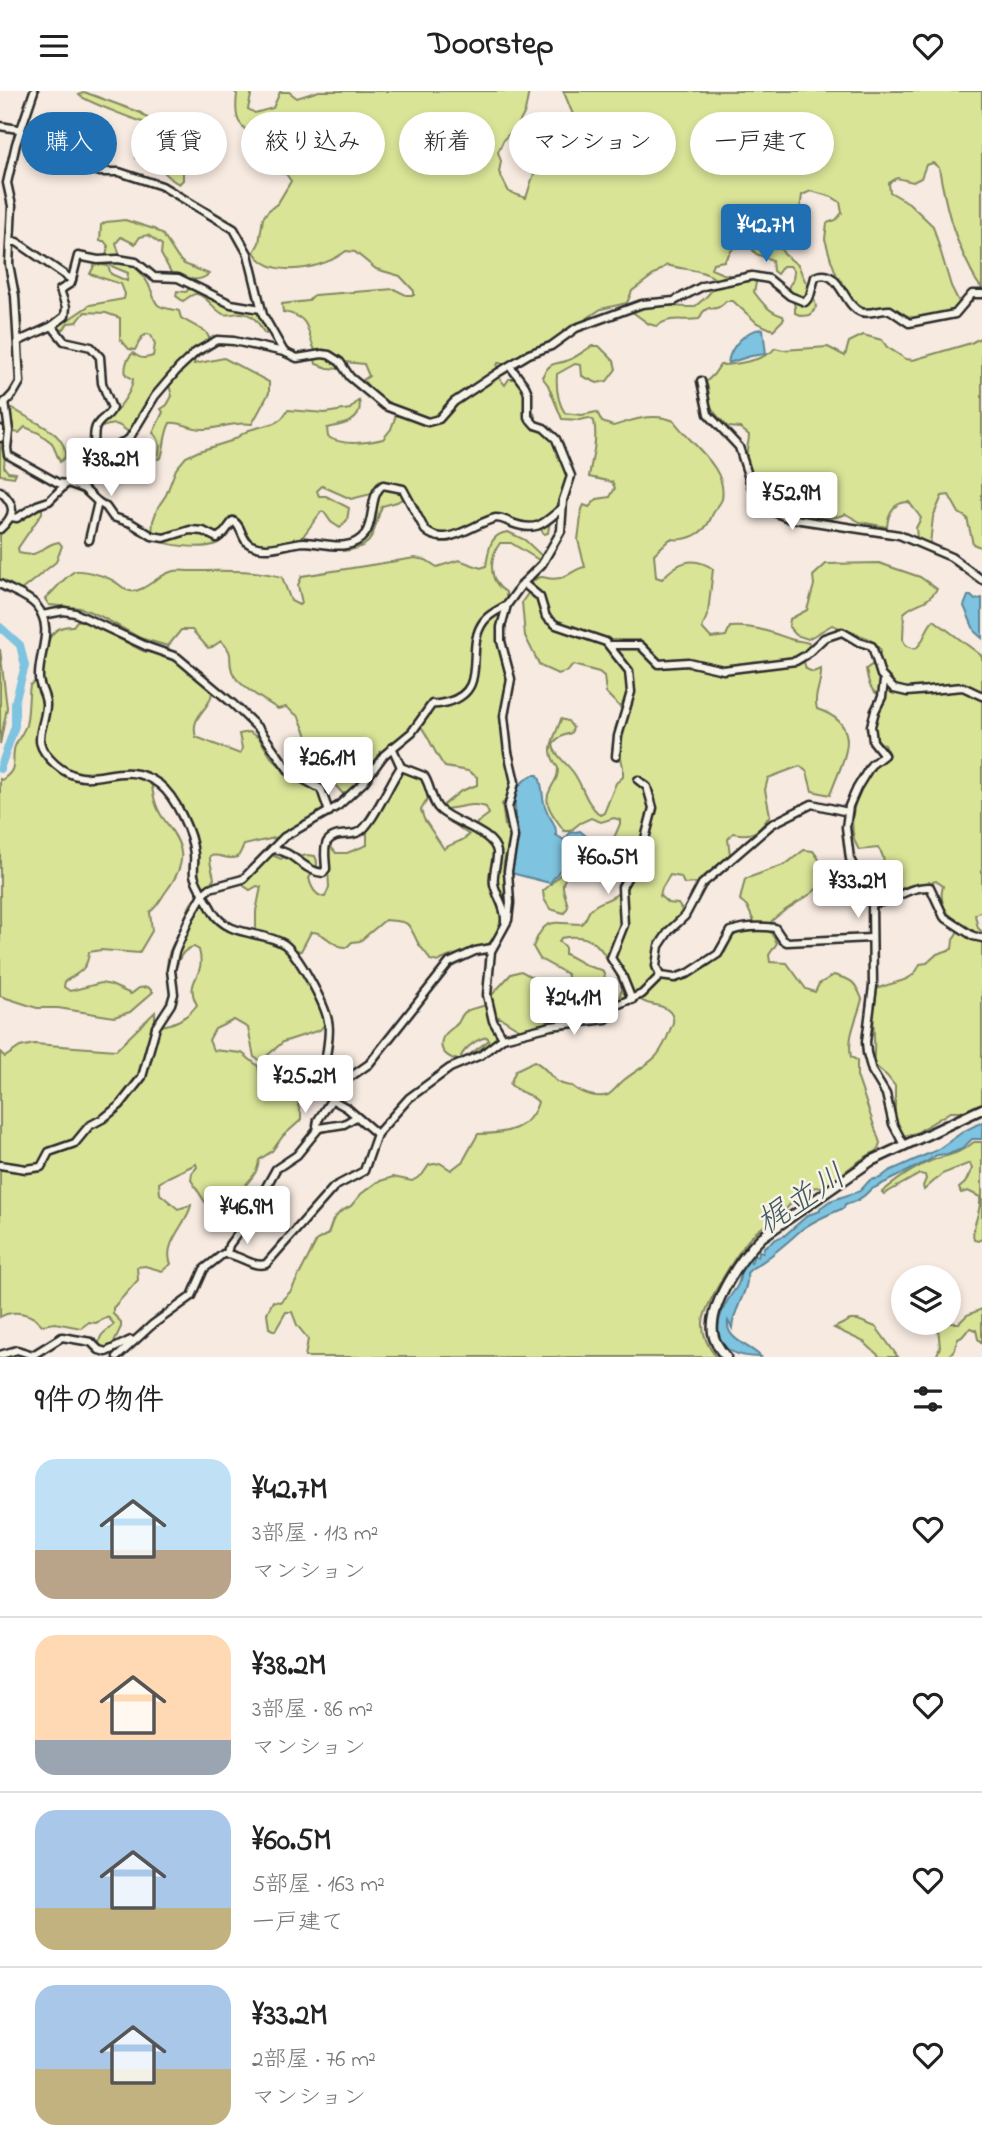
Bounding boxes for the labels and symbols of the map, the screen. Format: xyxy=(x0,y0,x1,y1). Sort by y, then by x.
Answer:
pin: ¥42.7M xyxy=(709,205,823,264)
pin: ¥38.2M xyxy=(54,439,168,498)
pin: ¥52.9M xyxy=(735,473,849,532)
pin: ¥26.1M xyxy=(271,737,385,797)
pin: ¥60.5M xyxy=(551,837,665,896)
pin: ¥33.2M xyxy=(801,861,915,920)
pin: ¥24.1M xyxy=(517,977,631,1037)
pin: ¥25.2M xyxy=(248,1055,362,1115)
water label: 梶並川 xyxy=(747,1154,857,1248)
pin: ¥46.9M xyxy=(190,1187,304,1246)

